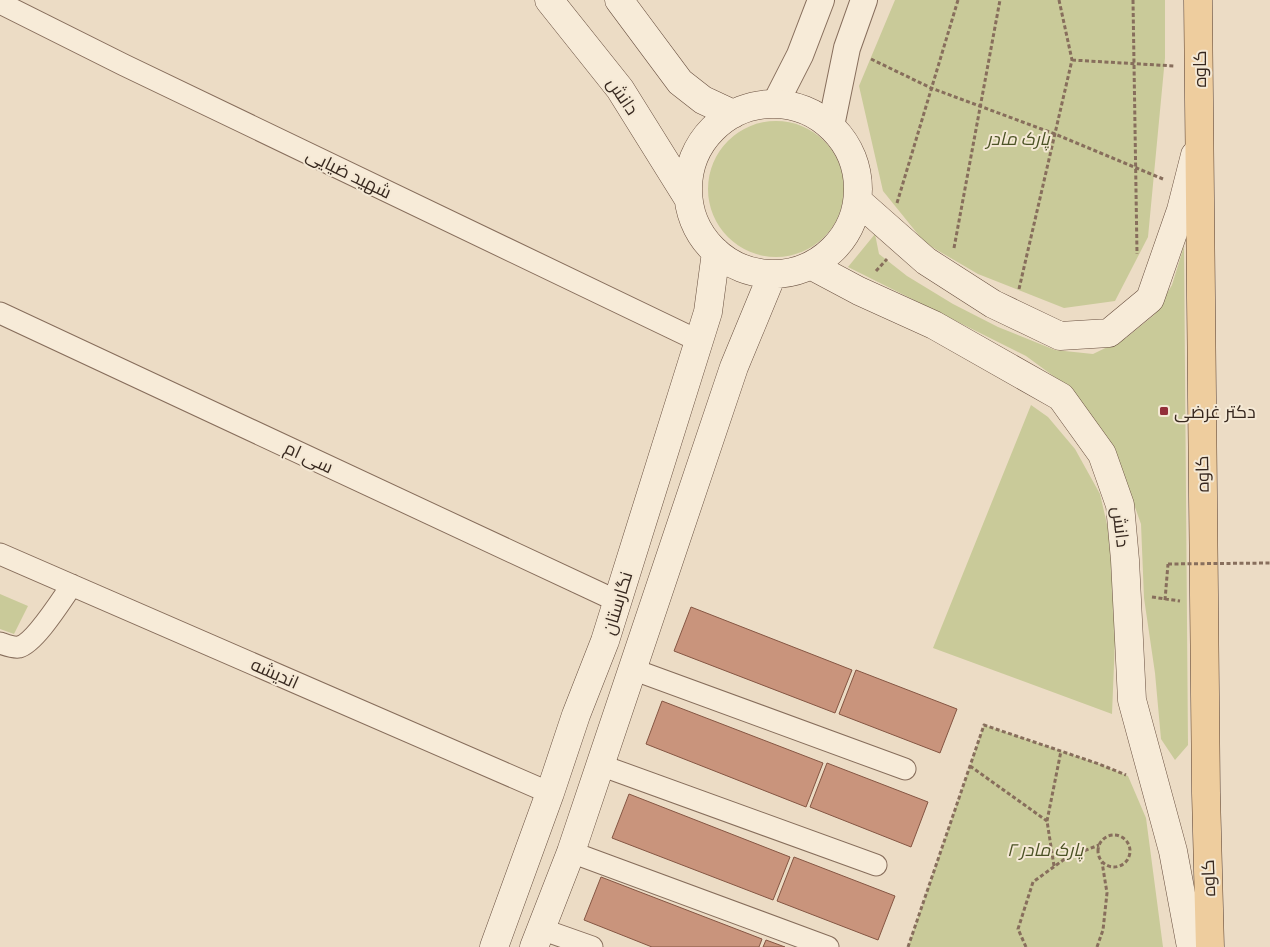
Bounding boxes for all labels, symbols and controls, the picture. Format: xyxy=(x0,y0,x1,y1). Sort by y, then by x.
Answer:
street label: کاوه xyxy=(1188,51,1211,87)
street label: دانش xyxy=(602,73,644,119)
park label: پارک مادر xyxy=(984,127,1051,151)
street label: شهید ضیایی xyxy=(303,142,395,204)
place label: دکتر غرضی xyxy=(1174,400,1256,423)
marker: دکتر غرضی xyxy=(1158,405,1170,417)
street label: سی ام xyxy=(281,436,337,479)
street label: کاوه xyxy=(1190,455,1214,493)
street label: دانش xyxy=(1107,505,1135,549)
street label: نگارستان xyxy=(596,569,638,637)
street label: اندیشه xyxy=(247,652,303,694)
park label: پارک مادر ۲ xyxy=(1007,838,1085,862)
street label: کاوه xyxy=(1196,859,1220,897)

